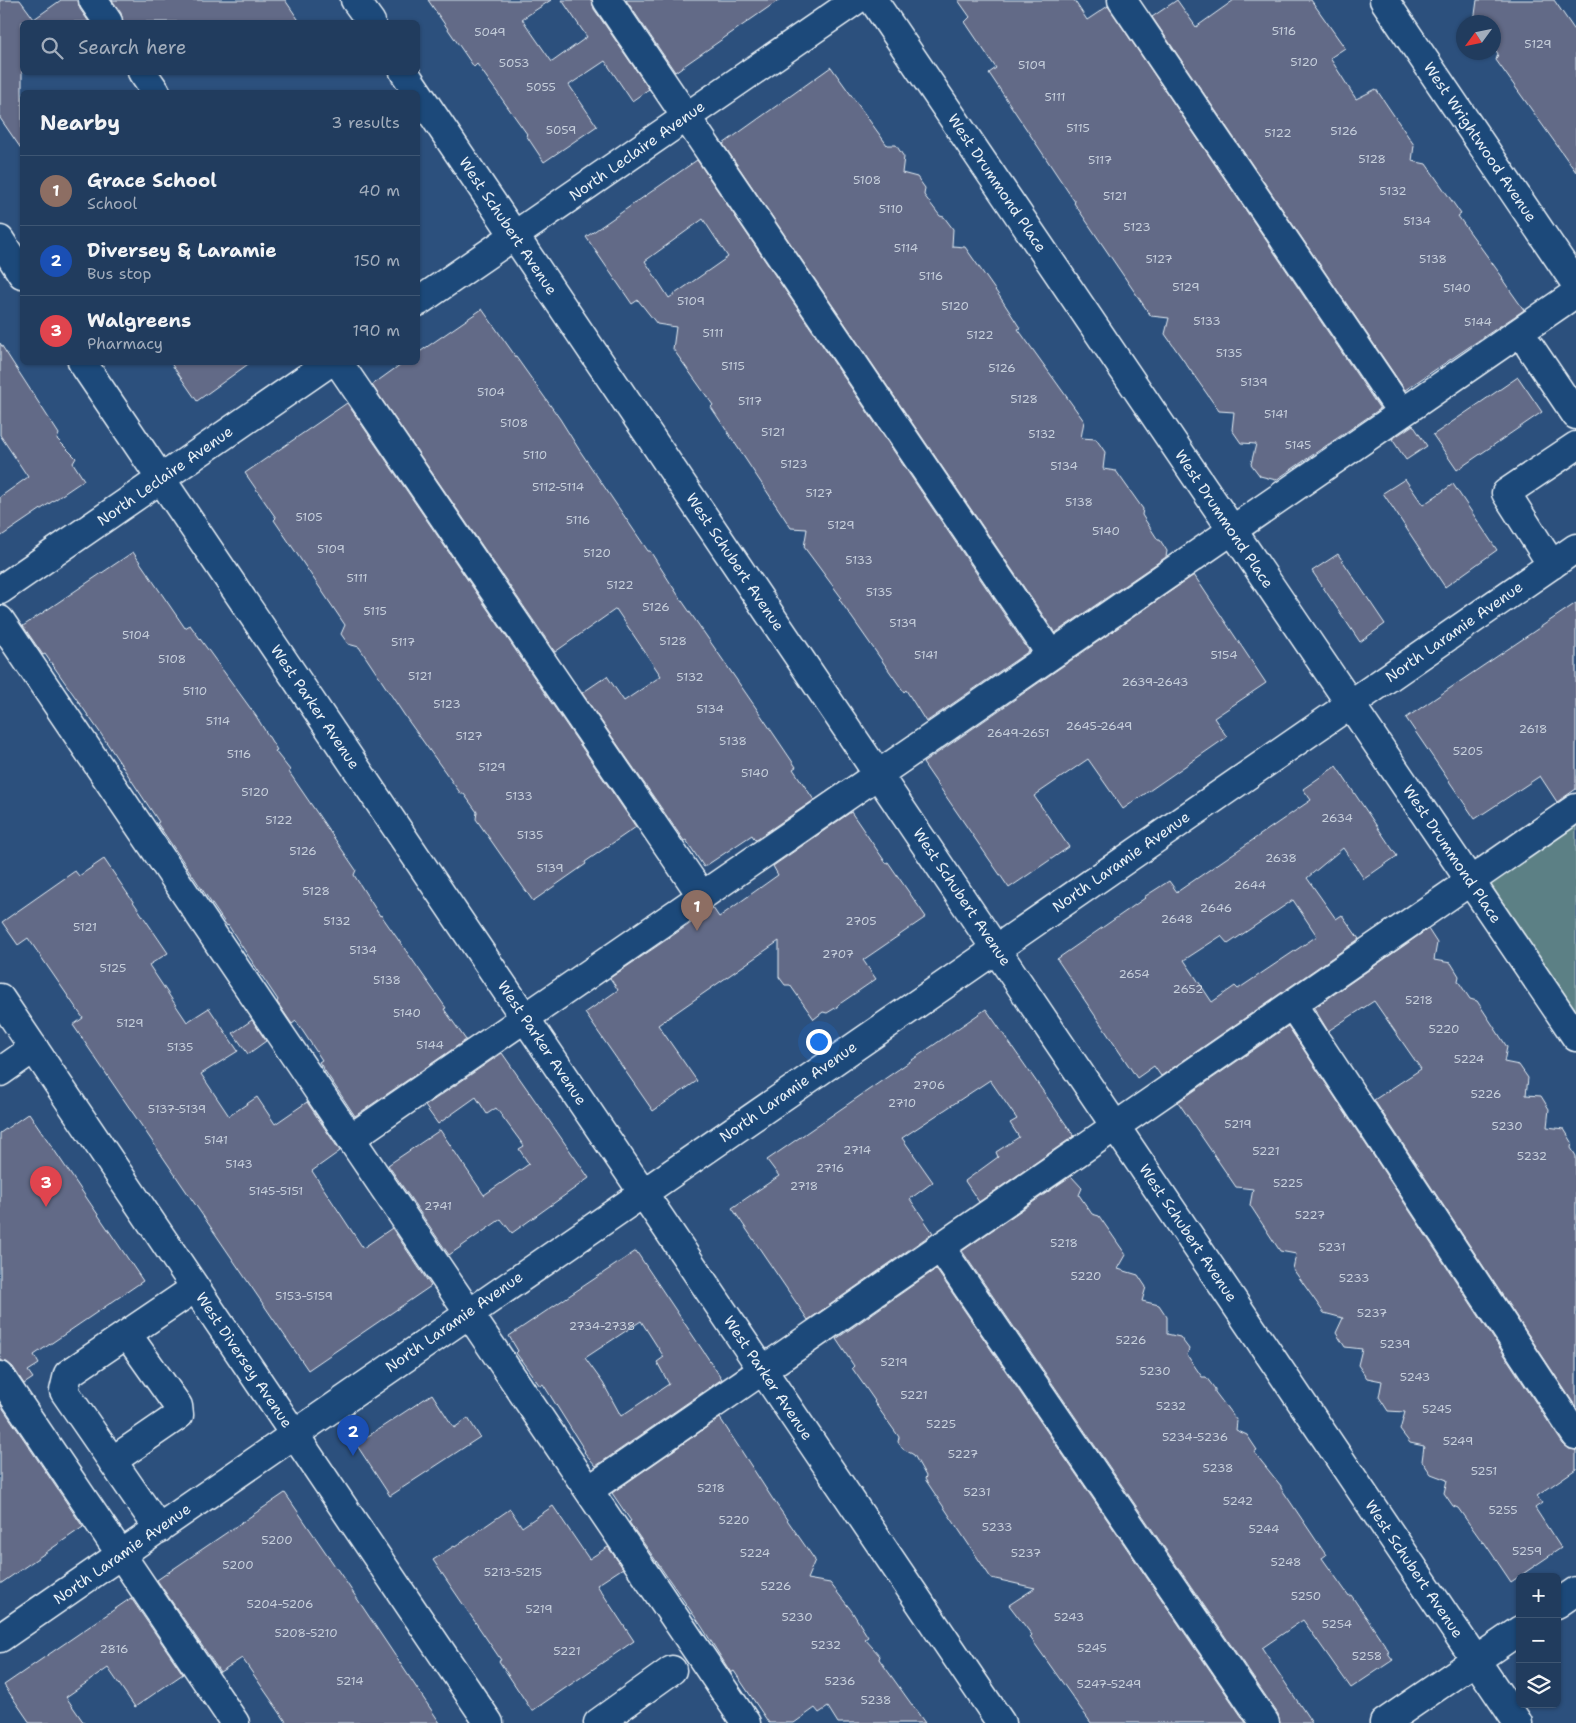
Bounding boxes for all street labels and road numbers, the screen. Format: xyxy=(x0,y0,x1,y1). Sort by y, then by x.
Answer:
street label: West Wrightwood Avenue xyxy=(1419,58,1541,226)
street label: North Leclaire Avenue xyxy=(565,96,709,206)
street label: West Drummond Place xyxy=(943,110,1051,256)
street label: West Schubert Avenue xyxy=(454,153,562,299)
street label: North Leclaire Avenue xyxy=(93,421,237,531)
street label: West Drummond Place xyxy=(1170,446,1278,592)
street label: West Schubert Avenue xyxy=(681,489,789,635)
street label: North Laramie Avenue xyxy=(1381,577,1527,687)
street label: West Parker Avenue xyxy=(266,641,364,773)
street label: West Drummond Place xyxy=(1398,781,1506,927)
street label: North Laramie Avenue xyxy=(1048,807,1194,917)
street label: West Schubert Avenue xyxy=(908,824,1016,970)
street label: West Parker Avenue xyxy=(493,977,591,1109)
street label: North Laramie Avenue xyxy=(715,1037,861,1147)
street label: West Schubert Avenue xyxy=(1134,1160,1242,1306)
street label: North Laramie Avenue xyxy=(381,1267,527,1377)
street label: West Diversey Avenue xyxy=(191,1288,297,1432)
street label: West Parker Avenue xyxy=(719,1312,817,1444)
street label: West Schubert Avenue xyxy=(1360,1496,1468,1642)
street label: North Laramie Avenue xyxy=(49,1499,195,1609)

